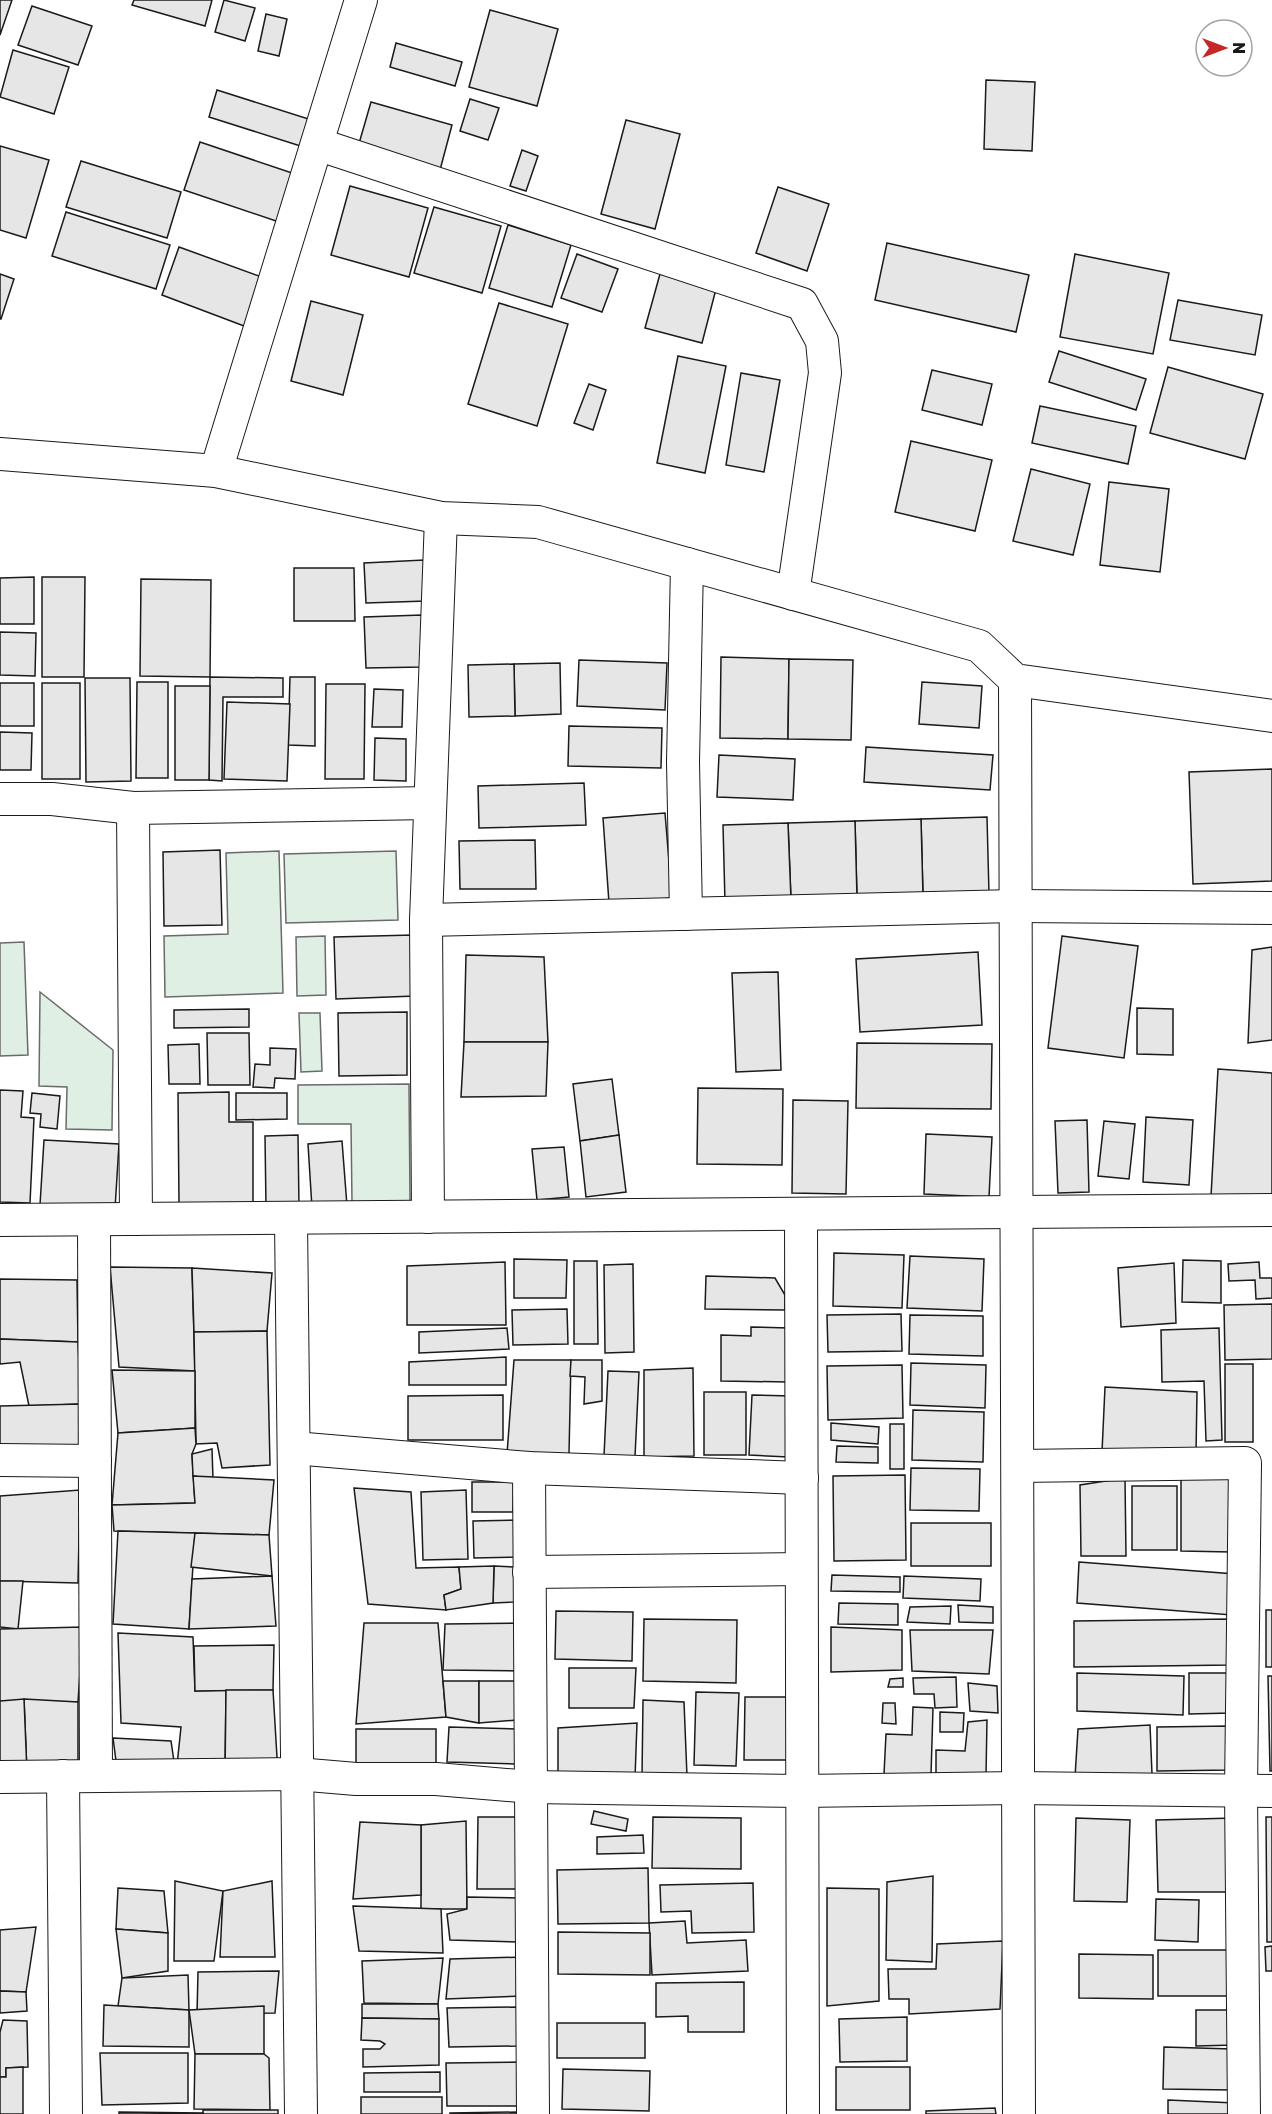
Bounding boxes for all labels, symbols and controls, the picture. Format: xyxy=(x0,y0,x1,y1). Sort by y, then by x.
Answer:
north arrow xyxy=(1194,18,1254,78)
text: N xyxy=(1229,42,1249,54)

